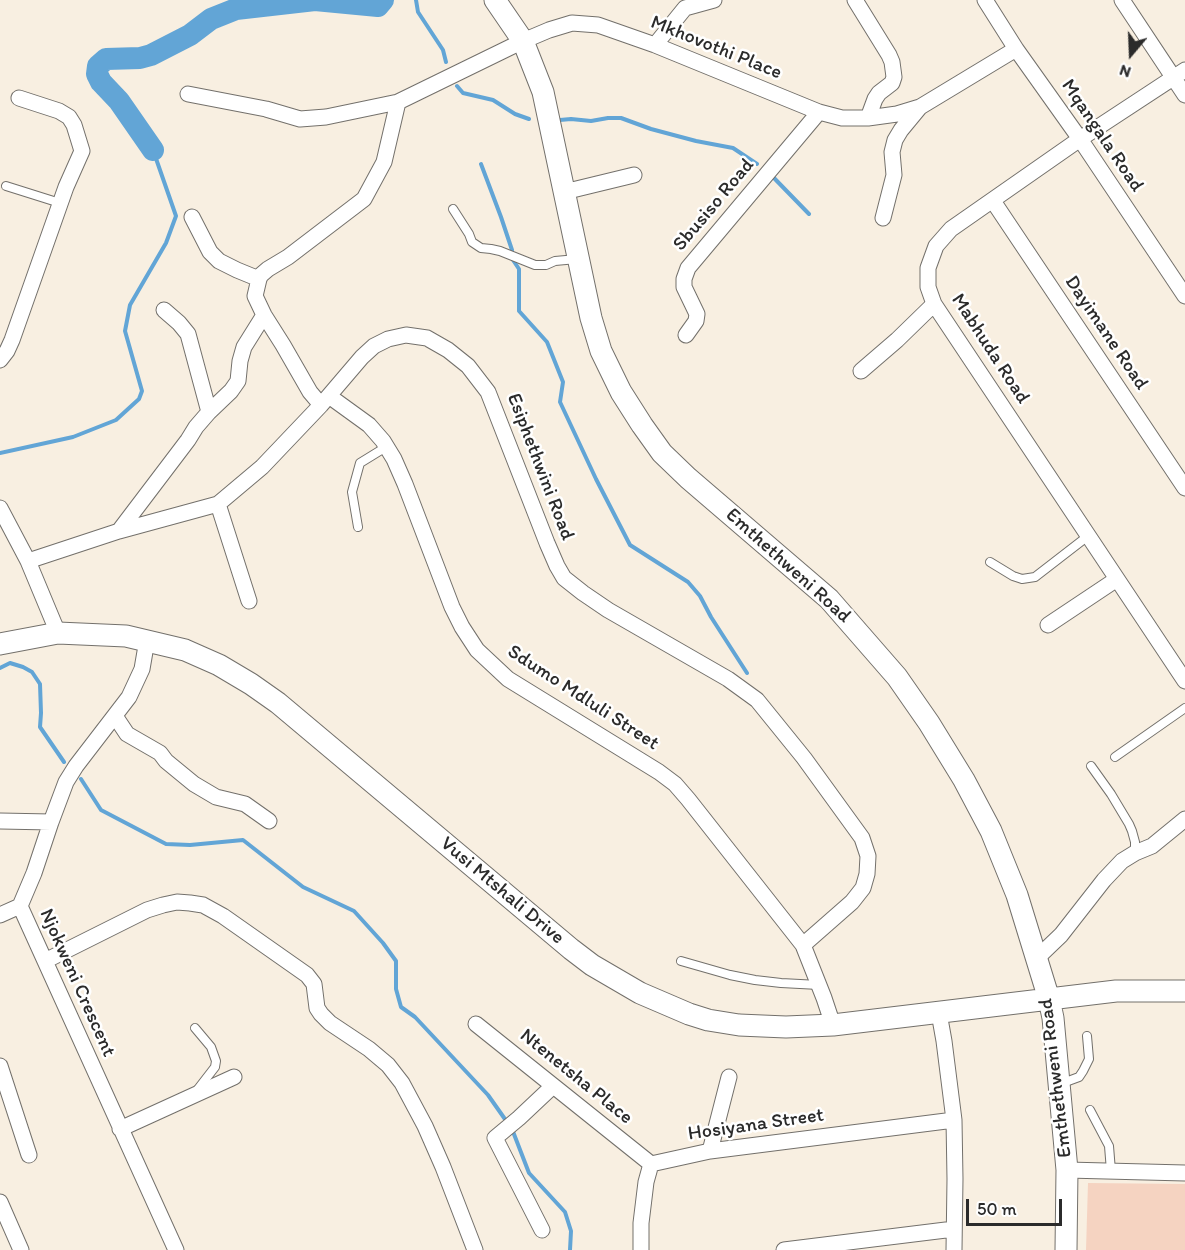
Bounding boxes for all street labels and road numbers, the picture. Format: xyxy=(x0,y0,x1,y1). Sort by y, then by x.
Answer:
street label: Mkhovothi Place xyxy=(647,11,785,85)
street label: Mqangala Road xyxy=(1055,75,1149,197)
street label: Sbusiso Road xyxy=(668,154,760,256)
street label: Dayimane Road xyxy=(1059,271,1153,395)
street label: Mabhuda Road xyxy=(945,289,1035,409)
street label: Esiphethwini Road xyxy=(501,390,579,544)
street label: Emthethweni Road xyxy=(720,503,856,629)
street label: Sdumo Mdluli Street xyxy=(503,640,663,756)
street label: Vusi Mtshali Drive xyxy=(435,832,569,950)
street label: Njokweni Crescent xyxy=(34,905,120,1061)
street label: Emthethweni Road xyxy=(1034,997,1078,1159)
street label: Ntenetsha Place xyxy=(515,1024,637,1130)
street label: Hosiyana Street xyxy=(687,1104,825,1146)

